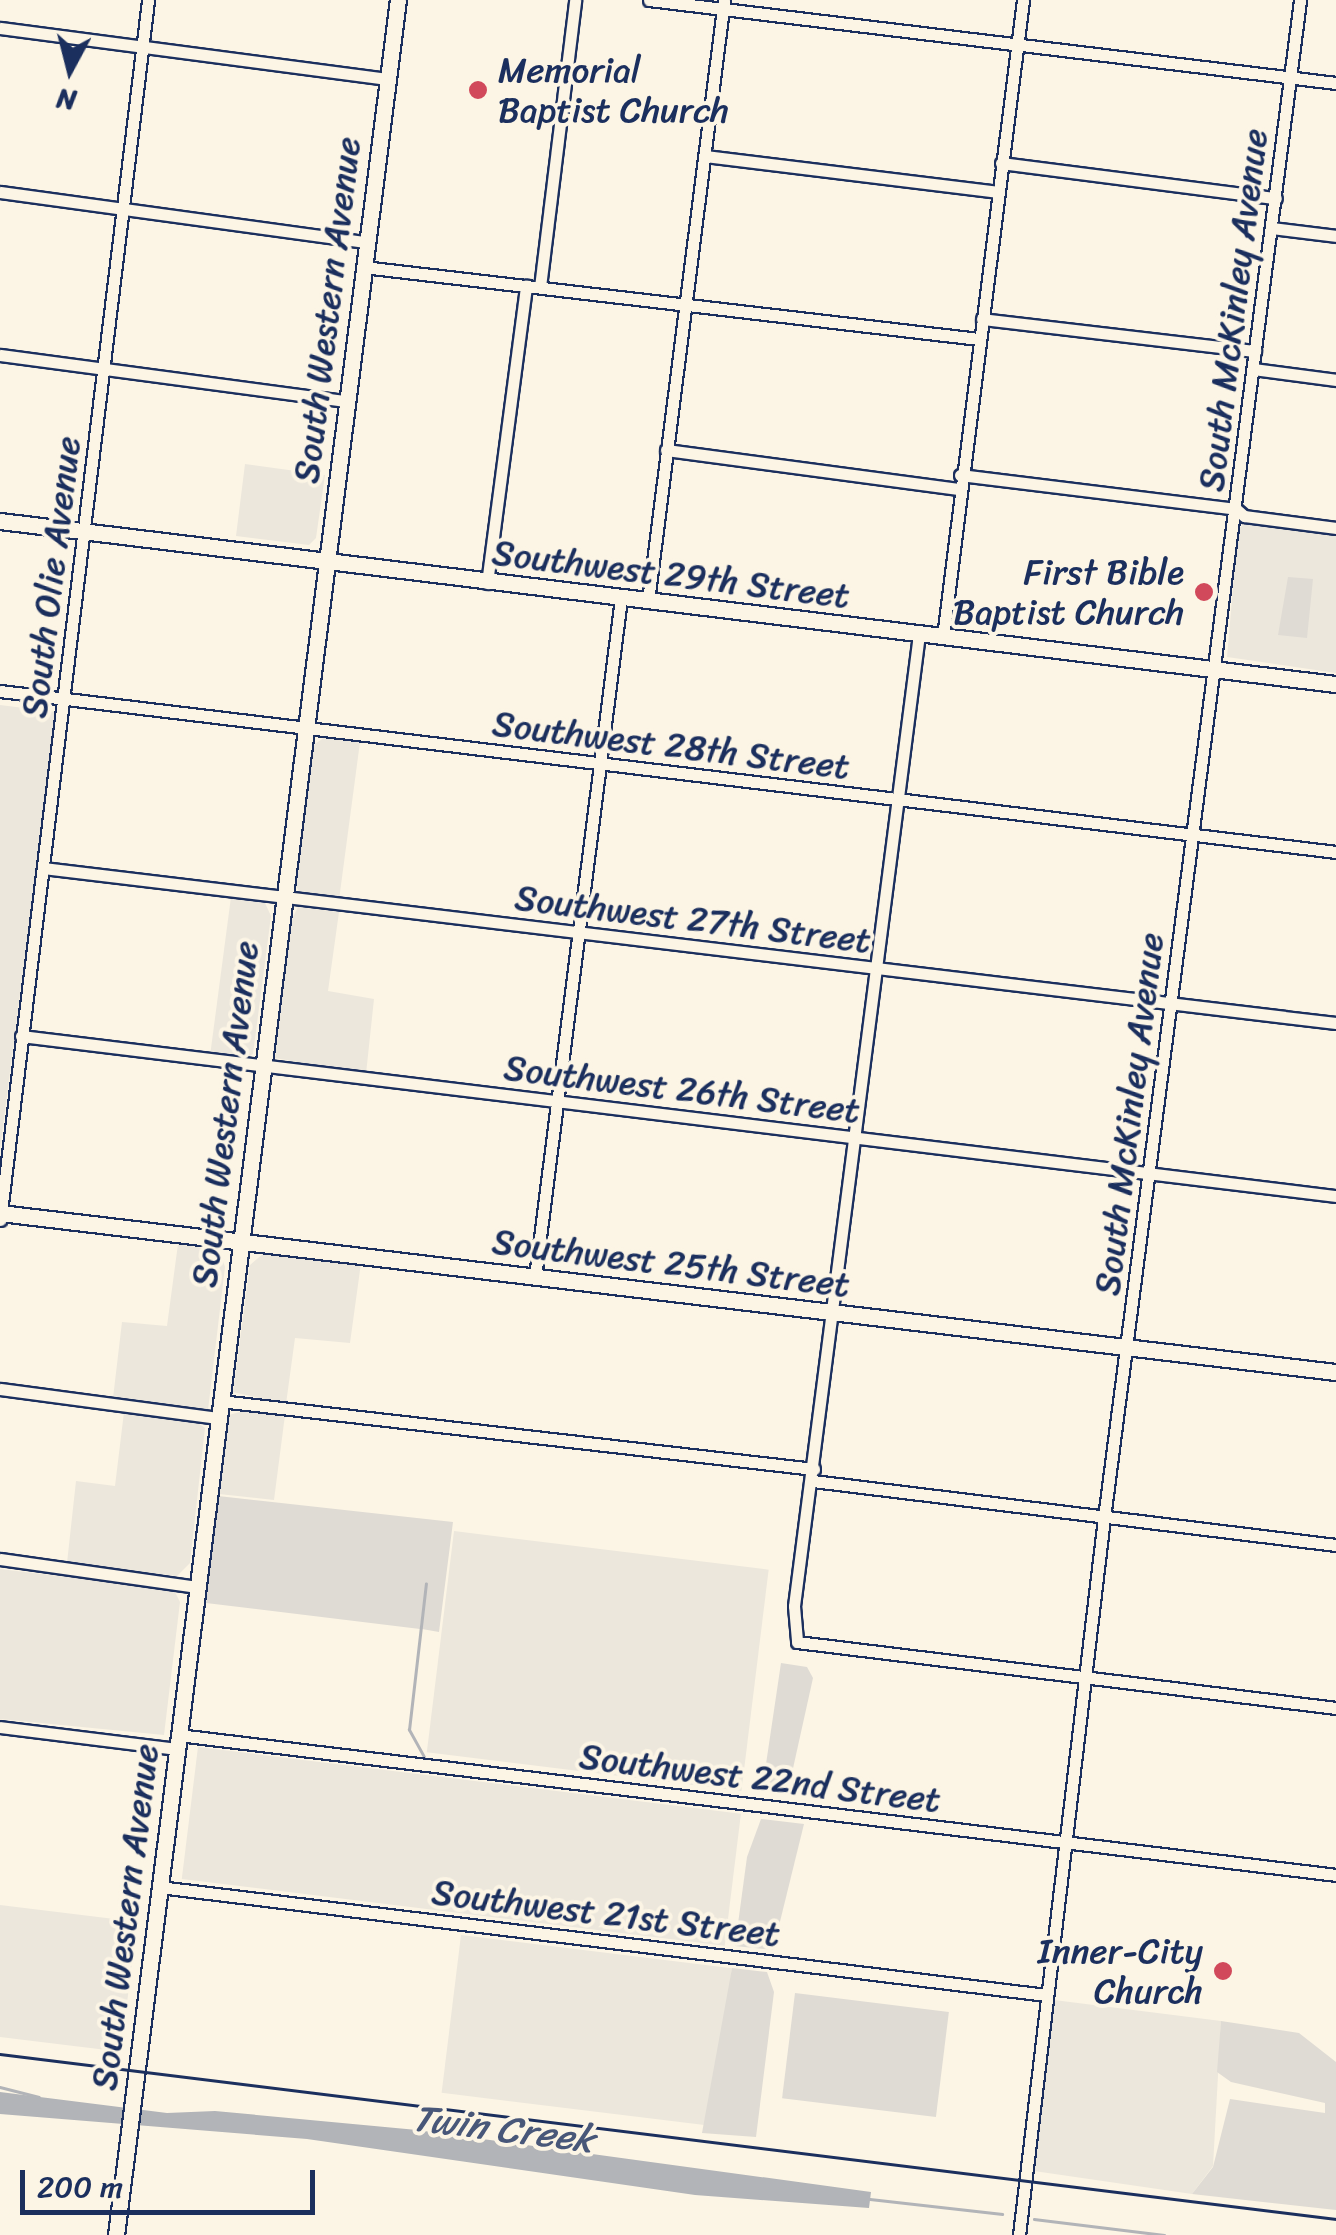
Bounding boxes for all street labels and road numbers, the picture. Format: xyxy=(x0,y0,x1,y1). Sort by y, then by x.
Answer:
street label: South McKinley Avenue xyxy=(1190,127,1276,493)
street label: South Western Avenue xyxy=(285,134,369,486)
street label: South Olie Avenue xyxy=(13,434,89,720)
street label: Southwest 29th Street xyxy=(490,531,852,617)
street label: Southwest 28th Street xyxy=(490,702,852,788)
street label: Southwest 27th Street xyxy=(513,876,873,962)
street label: South McKinley Avenue xyxy=(1086,931,1172,1297)
street label: South Western Avenue xyxy=(183,938,267,1290)
street label: Southwest 26th Street xyxy=(502,1046,862,1132)
street label: Southwest 25th Street xyxy=(490,1220,852,1306)
street label: Southwest 22nd Street xyxy=(578,1735,942,1821)
street label: South Western Avenue xyxy=(83,1741,167,2093)
street label: Southwest 21st Street xyxy=(429,1871,783,1955)

